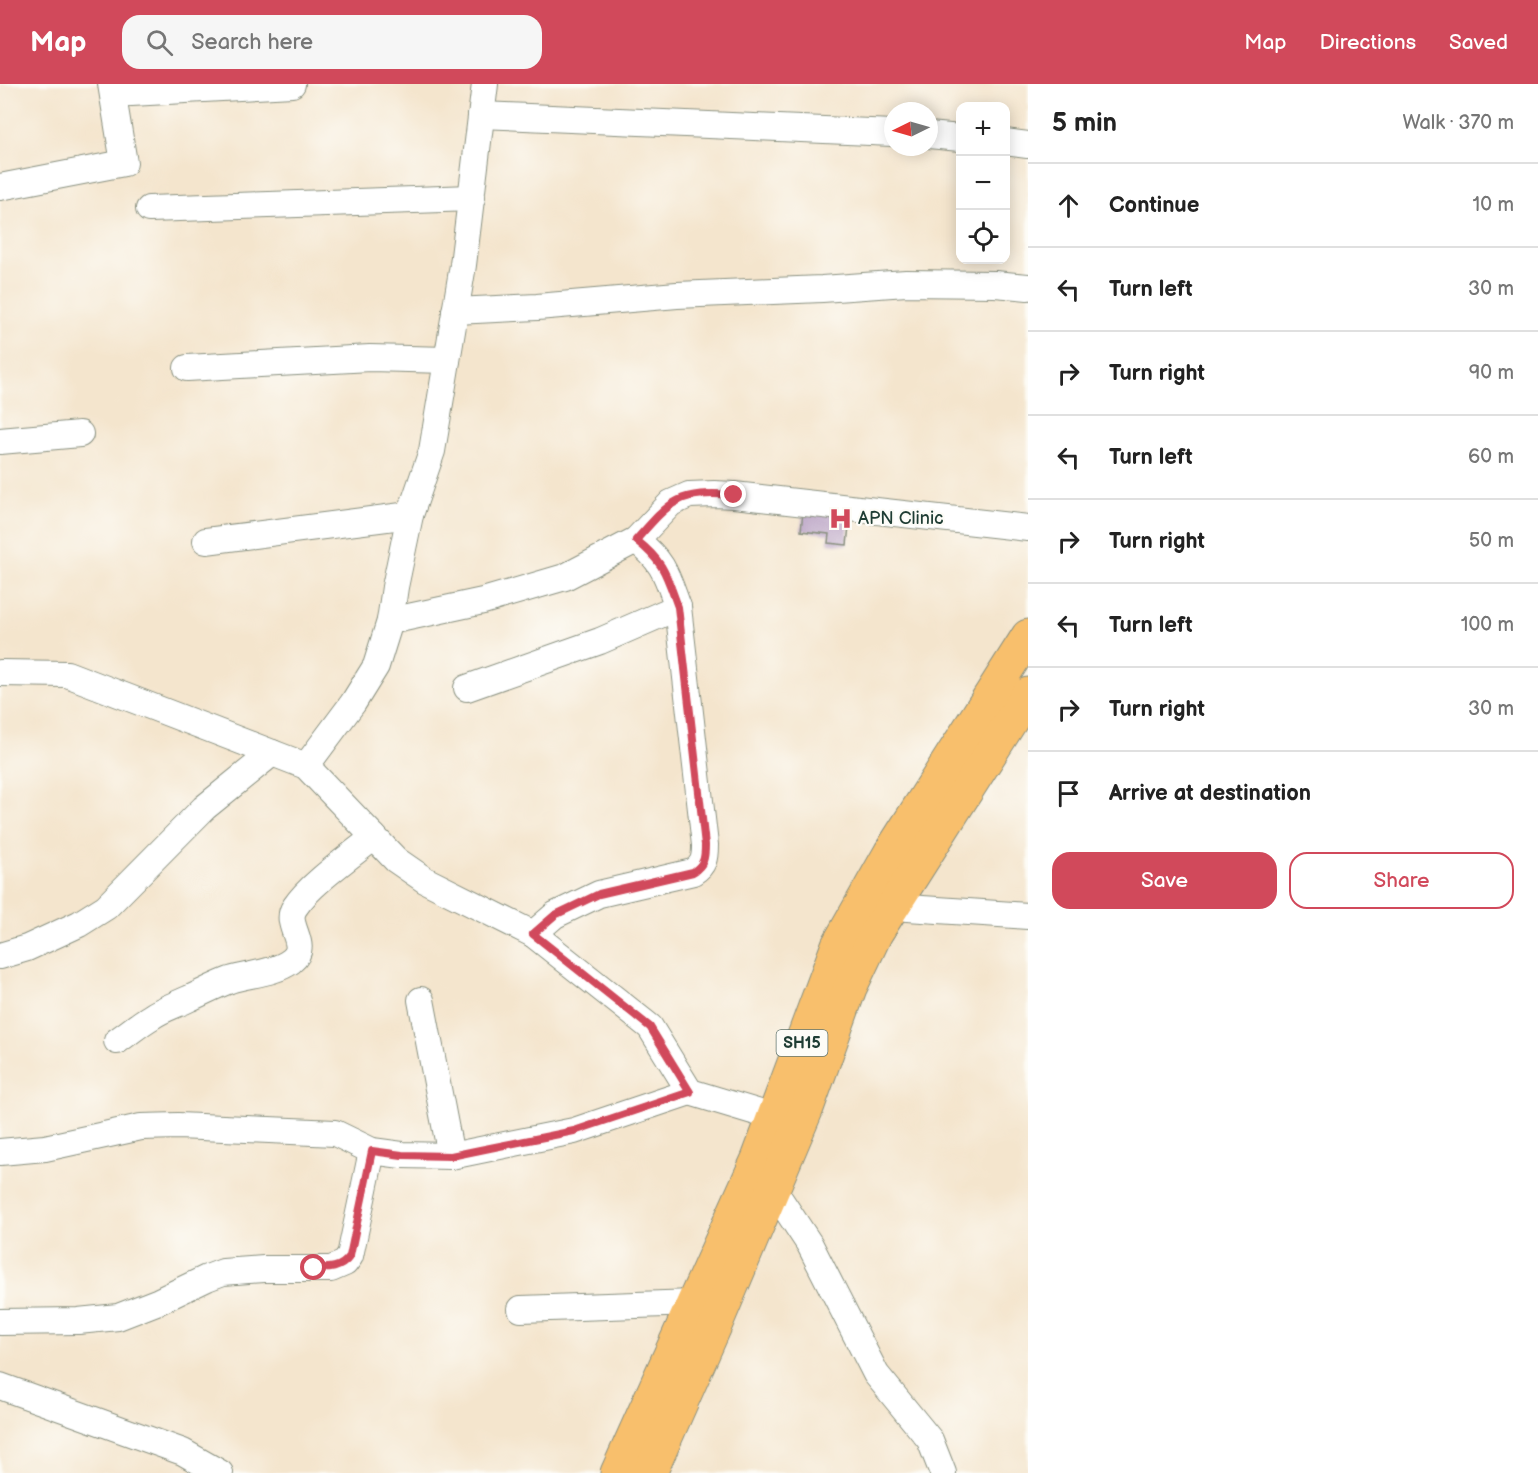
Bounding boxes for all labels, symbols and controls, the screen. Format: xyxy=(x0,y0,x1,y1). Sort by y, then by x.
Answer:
search box xyxy=(122,15,542,69)
text: Map xyxy=(30,26,86,59)
icon: search xyxy=(143,26,176,59)
text: Search here xyxy=(191,29,313,56)
text: Map xyxy=(1244,30,1287,55)
text: Directions xyxy=(1320,30,1416,55)
text: Saved xyxy=(1449,30,1508,55)
north arrow xyxy=(884,102,938,156)
map controls xyxy=(956,102,1010,264)
button: + xyxy=(956,102,1010,156)
text: 5 min xyxy=(1052,108,1117,139)
text: Walk · 370 m xyxy=(1402,111,1514,135)
button: − xyxy=(956,156,1010,210)
icon: ahead xyxy=(1052,189,1085,222)
text: Continue xyxy=(1109,192,1199,219)
text: 10 m xyxy=(1473,193,1514,217)
button: locate xyxy=(956,210,1010,264)
icon: left xyxy=(1052,273,1085,306)
text: Turn left xyxy=(1109,276,1193,303)
text: 30 m xyxy=(1468,277,1514,301)
icon: right xyxy=(1052,357,1085,390)
text: Turn right xyxy=(1109,360,1205,387)
text: 90 m xyxy=(1469,361,1514,385)
icon: left xyxy=(1052,441,1085,474)
text: Turn left xyxy=(1109,444,1193,471)
text: 60 m xyxy=(1468,445,1514,469)
route end xyxy=(720,481,746,507)
hospital icon: APN Clinic xyxy=(827,505,853,531)
place label: APN Clinic xyxy=(858,508,944,529)
icon: right xyxy=(1052,525,1085,558)
text: Turn right xyxy=(1109,528,1205,555)
text: 50 m xyxy=(1469,529,1514,553)
icon: left xyxy=(1052,609,1085,642)
text: Turn left xyxy=(1109,612,1193,639)
text: 100 m xyxy=(1461,613,1514,637)
icon: right xyxy=(1052,693,1085,726)
text: Turn right xyxy=(1109,696,1205,723)
text: 30 m xyxy=(1468,697,1514,721)
icon: arrive xyxy=(1052,777,1085,810)
text: Arrive at destination xyxy=(1109,780,1311,807)
button: Save xyxy=(1052,852,1277,909)
button: Share xyxy=(1289,852,1514,909)
road number: SH15 xyxy=(776,1030,828,1056)
route start xyxy=(300,1254,326,1280)

